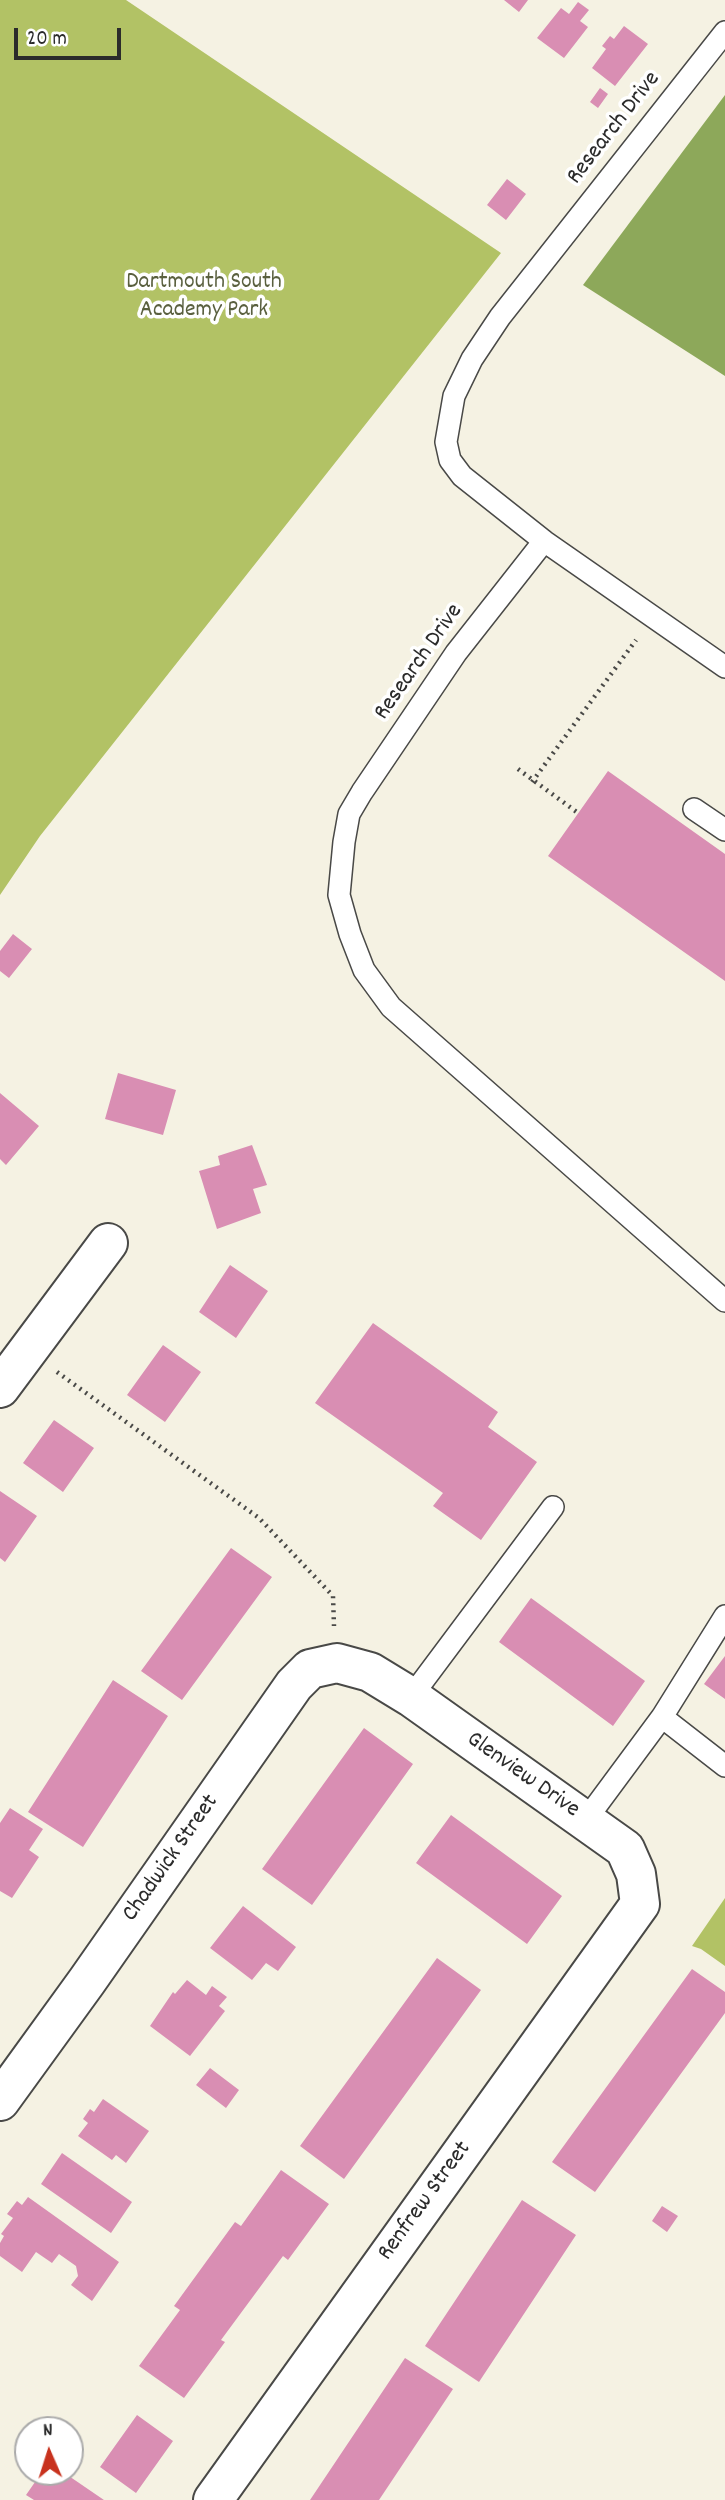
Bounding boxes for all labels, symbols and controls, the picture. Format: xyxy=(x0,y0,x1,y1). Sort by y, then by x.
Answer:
scale bar xyxy=(18,14,124,58)
text: 20 m xyxy=(27,25,67,55)
street label: Research Drive xyxy=(562,67,668,191)
park label: Dartmouth South Academy Park xyxy=(126,270,282,326)
street label: Research Drive xyxy=(369,599,471,727)
street label: Glenview Drive xyxy=(460,1726,584,1826)
street label: Chadwick Street xyxy=(118,1790,226,1928)
street label: Renfrew Street xyxy=(373,2137,479,2267)
north arrow xyxy=(14,2416,84,2486)
text: N xyxy=(43,2418,53,2445)

